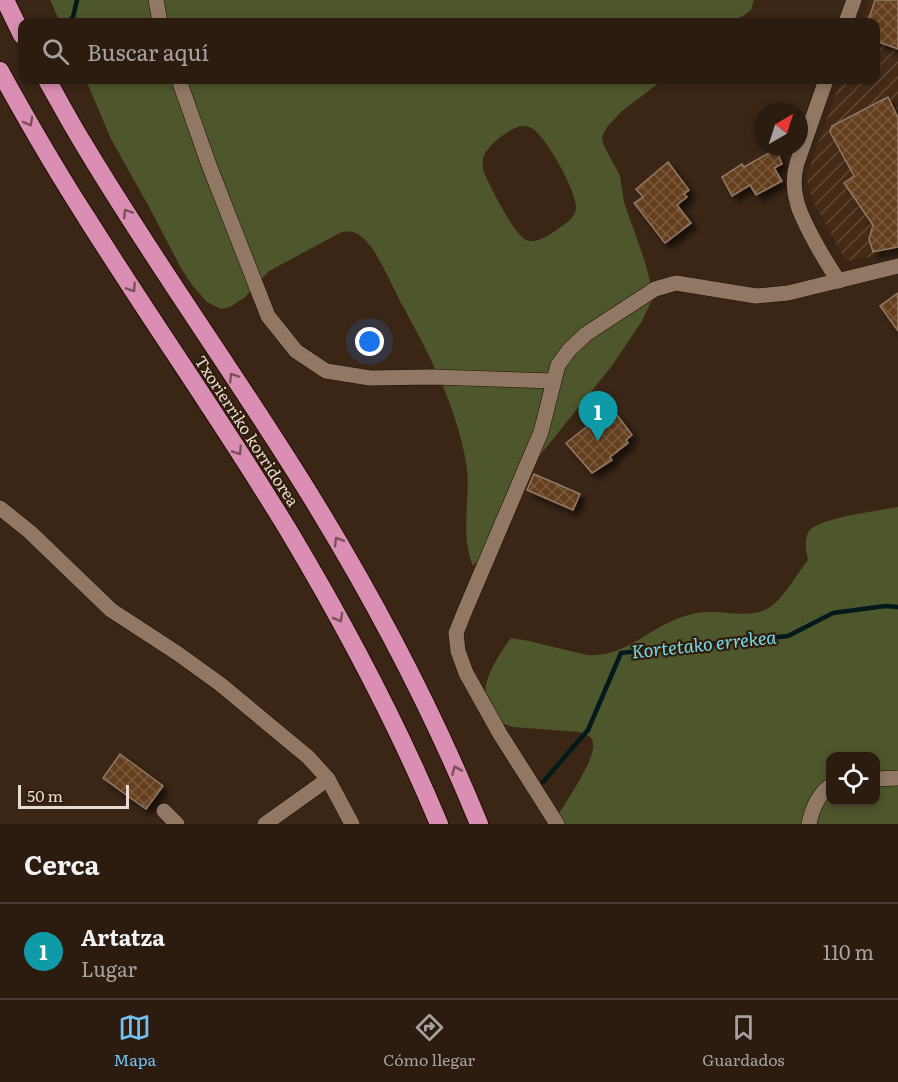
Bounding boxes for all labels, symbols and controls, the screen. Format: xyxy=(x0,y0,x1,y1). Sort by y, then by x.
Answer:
search box xyxy=(18,18,880,84)
icon: search xyxy=(39,35,72,68)
text: Buscar aquí xyxy=(87,35,209,68)
north arrow xyxy=(754,102,808,156)
one-way arrow xyxy=(22,116,33,127)
one-way arrow xyxy=(122,209,134,219)
one-way arrow xyxy=(124,282,136,292)
your location xyxy=(355,327,384,356)
street label: Txorierriko korridorea xyxy=(190,350,306,511)
one-way arrow xyxy=(229,372,240,383)
pin: 1 xyxy=(578,392,618,441)
one-way arrow xyxy=(231,445,242,456)
one-way arrow xyxy=(333,537,345,547)
one-way arrow xyxy=(332,612,343,622)
water label: Kortetako errekea xyxy=(630,622,778,665)
map controls xyxy=(826,752,880,806)
button: locate xyxy=(826,752,880,806)
one-way arrow xyxy=(451,766,463,777)
scale bar xyxy=(18,782,129,810)
text: 50 m xyxy=(27,783,63,807)
text: Cerca xyxy=(24,844,100,883)
text: Artatza xyxy=(81,920,165,953)
text: 1 xyxy=(39,936,48,966)
text: 110 m xyxy=(823,936,874,966)
text: Lugar xyxy=(81,953,137,983)
tab: Mapa xyxy=(113,1011,156,1071)
tab: Cómo llegar xyxy=(383,1011,475,1071)
tab: Guardados xyxy=(702,1011,785,1071)

